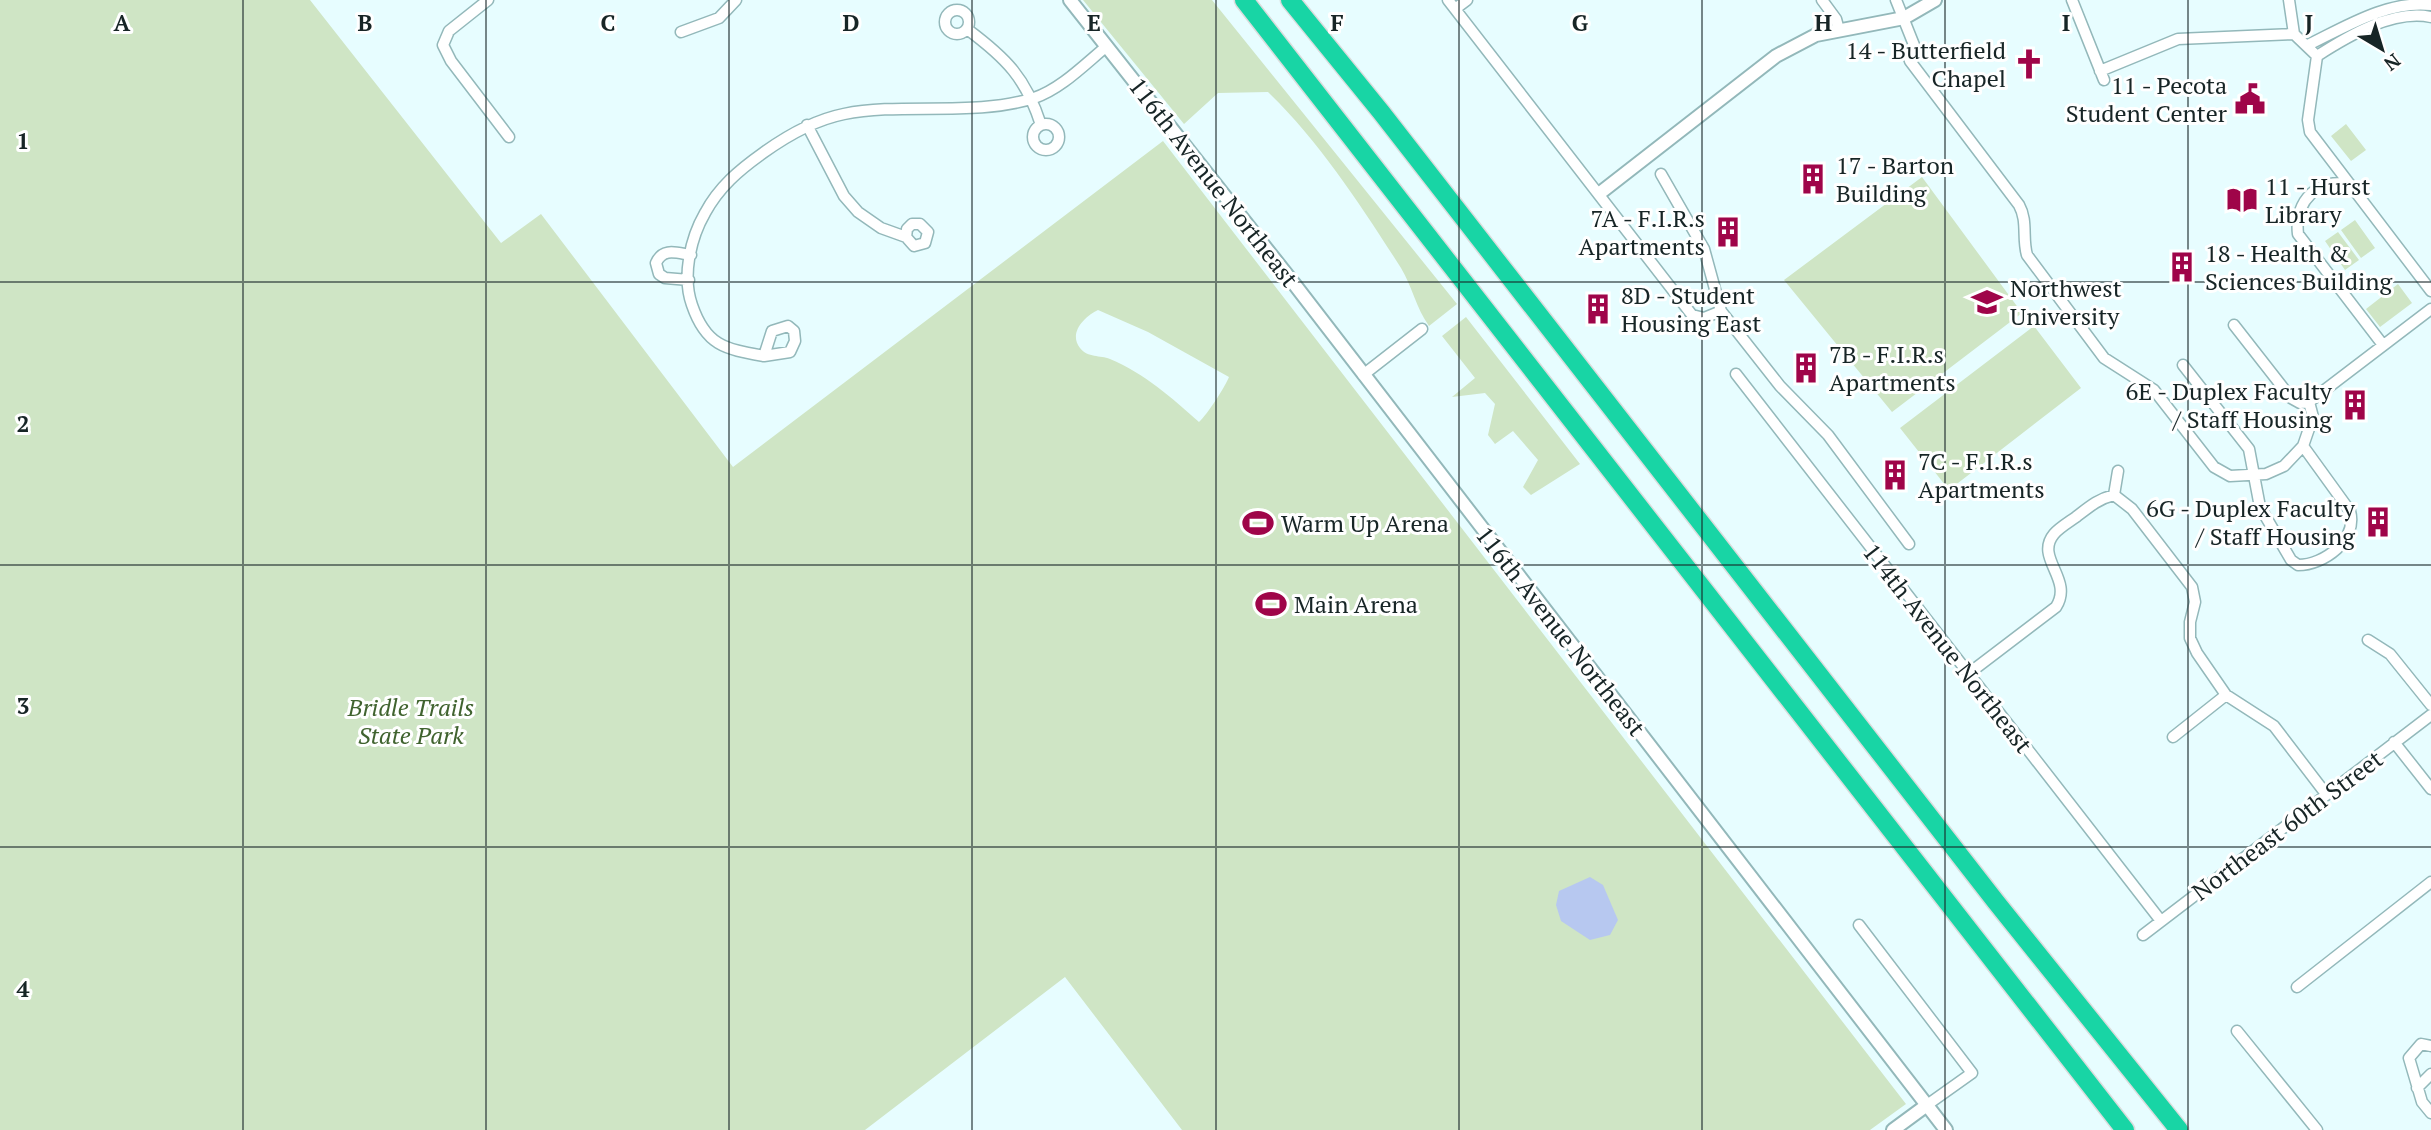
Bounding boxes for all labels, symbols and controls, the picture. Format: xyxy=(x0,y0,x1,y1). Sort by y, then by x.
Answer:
text: A xyxy=(114,7,131,38)
text: B xyxy=(358,7,373,38)
text: C xyxy=(601,7,616,38)
text: D xyxy=(843,7,860,38)
text: E xyxy=(1087,7,1101,38)
text: F xyxy=(1330,7,1344,38)
text: G xyxy=(1572,7,1589,38)
text: H xyxy=(1814,7,1832,38)
text: I xyxy=(2062,7,2070,38)
text: J xyxy=(2305,7,2313,38)
north arrow xyxy=(2347,14,2417,84)
place label: 14 - Butterfield Chapel xyxy=(1846,34,2006,94)
church icon: 14 - Butterfield Chapel xyxy=(2012,47,2046,81)
text: N xyxy=(2379,49,2406,77)
place label: 11 - Pecota Student Center xyxy=(2066,69,2228,129)
street label: 116th Avenue Northeast xyxy=(1122,71,1306,293)
public building icon: 11 - Pecota Student Center xyxy=(2233,82,2267,116)
text: 1 xyxy=(17,125,30,156)
place label: 17 - Barton Building xyxy=(1836,149,1954,209)
building icon: 17 - Barton Building xyxy=(1796,162,1830,196)
place label: 11 - Hurst Library xyxy=(2265,170,2370,230)
library icon: 11 - Hurst Library xyxy=(2225,183,2259,217)
place label: 7A - F.I.R.s Apartments xyxy=(1578,202,1705,262)
building icon: 7A - F.I.R.s Apartments xyxy=(1711,215,1745,249)
place label: 18 - Health & Sciences Building xyxy=(2205,237,2392,297)
building icon: 18 - Health & Sciences Building xyxy=(2165,250,2199,284)
place label: Northwest University xyxy=(2010,272,2122,332)
place label: 8D - Student Housing East xyxy=(1621,279,1761,339)
school or university icon: Northwest University xyxy=(1970,285,2004,319)
building icon: 8D - Student Housing East xyxy=(1581,292,1615,326)
place label: 7B - F.I.R.s Apartments xyxy=(1829,338,1956,398)
building icon: 7B - F.I.R.s Apartments xyxy=(1789,351,1823,385)
place label: 6E - Duplex Faculty / Staff Housing xyxy=(2125,375,2333,435)
building icon: 6E - Duplex Faculty / Staff Housing xyxy=(2338,388,2372,422)
text: 2 xyxy=(17,408,30,439)
place label: 7C - F.I.R.s Apartments xyxy=(1918,445,2045,505)
building icon: 7C - F.I.R.s Apartments xyxy=(1878,458,1912,492)
place label: 6G - Duplex Faculty / Staff Housing xyxy=(2146,492,2356,552)
building icon: 6G - Duplex Faculty / Staff Housing xyxy=(2361,505,2395,539)
sports icon: Warm Up Arena xyxy=(1241,506,1275,540)
place label: Warm Up Arena xyxy=(1281,507,1449,539)
street label: 116th Avenue Northeast xyxy=(1469,520,1653,742)
street label: 114th Avenue Northeast xyxy=(1856,537,2040,759)
sports icon: Main Arena xyxy=(1254,587,1288,621)
place label: Main Arena xyxy=(1294,588,1418,620)
text: 3 xyxy=(17,690,30,721)
park label: Bridle Trails State Park xyxy=(347,691,474,751)
street label: Northeast 60th Street xyxy=(2185,743,2389,907)
text: 4 xyxy=(17,973,30,1004)

